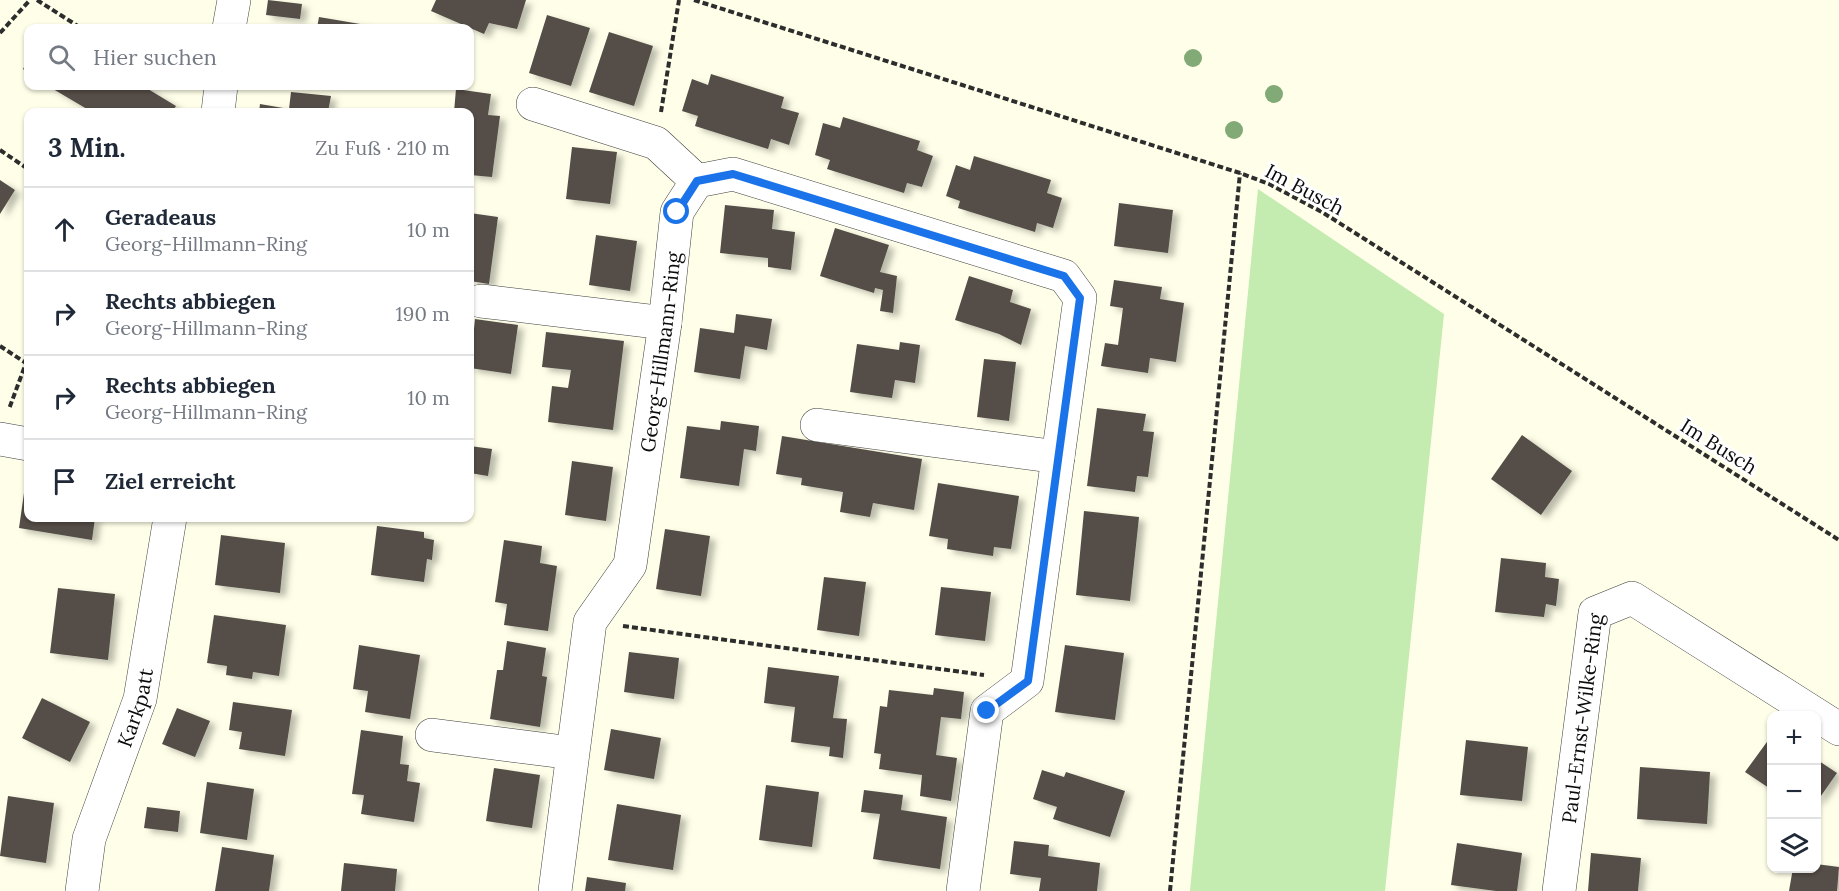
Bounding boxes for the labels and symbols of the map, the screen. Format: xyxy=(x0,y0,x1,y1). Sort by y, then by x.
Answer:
street label: Im Busch xyxy=(1261,158,1349,220)
route start xyxy=(663,198,689,224)
street label: Georg-Hillmann-Ring xyxy=(634,249,685,454)
street label: Im Busch xyxy=(1676,413,1762,479)
street label: Paul-Ernst-Wilke-Ring xyxy=(1555,611,1607,825)
street label: Karkpatt xyxy=(111,666,157,750)
route end xyxy=(973,697,999,723)

